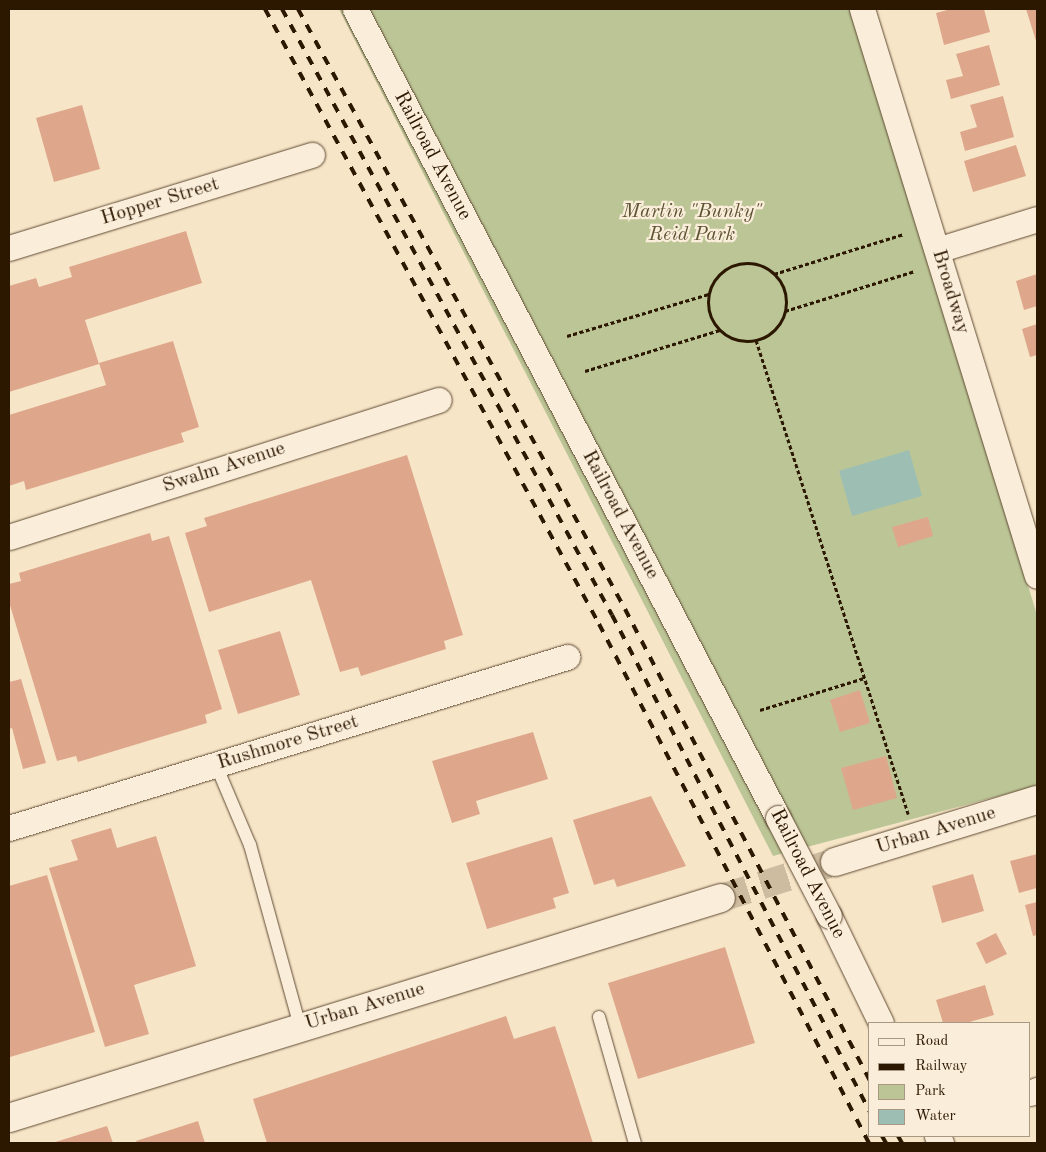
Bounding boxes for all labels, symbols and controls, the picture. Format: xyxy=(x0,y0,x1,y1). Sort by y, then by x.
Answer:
street label: Railroad Avenue xyxy=(388,87,476,225)
street label: Hopper Street xyxy=(98,173,222,231)
park label: Martin "Bunky" Reid Park xyxy=(622,201,762,248)
street label: Broadway xyxy=(926,247,974,337)
street label: Swalm Avenue xyxy=(160,437,288,499)
street label: Railroad Avenue xyxy=(576,446,664,584)
street label: Rushmore Street xyxy=(215,710,361,776)
street label: Urban Avenue xyxy=(873,801,999,861)
street label: Railroad Avenue xyxy=(764,805,850,943)
street label: Urban Avenue xyxy=(302,977,428,1037)
legend xyxy=(868,1022,1031,1137)
text: Road xyxy=(915,1034,948,1049)
text: Railway xyxy=(915,1059,968,1074)
text: Park xyxy=(915,1084,946,1099)
text: Water xyxy=(915,1109,956,1124)

